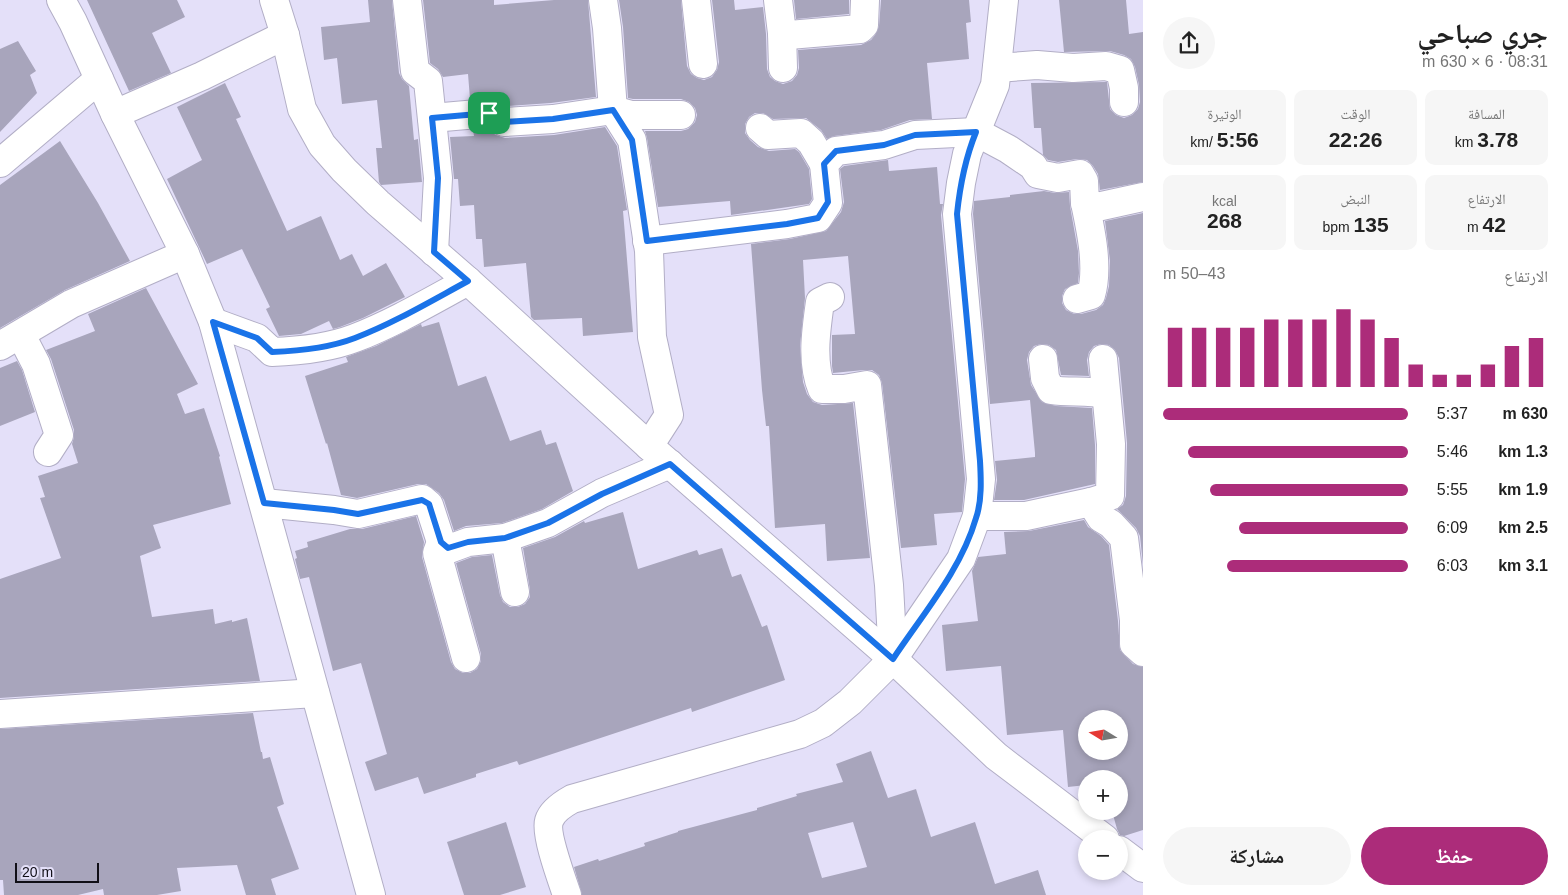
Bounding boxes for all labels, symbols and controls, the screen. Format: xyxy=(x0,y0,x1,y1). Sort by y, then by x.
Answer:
button: share xyxy=(1163,17,1215,69)
text: جري صباحي xyxy=(1417,18,1548,49)
text: 08:31 · 6 × 630 m xyxy=(1422,53,1548,70)
pin xyxy=(468,92,510,134)
icon: arrive xyxy=(475,99,503,127)
text: الوتيرة xyxy=(1207,106,1242,122)
text: الوقت xyxy=(1340,106,1371,122)
text: المسافة xyxy=(1468,106,1505,122)
text: 5:56 xyxy=(1217,128,1259,151)
text: 22:26 xyxy=(1329,128,1382,151)
text: 3.78 xyxy=(1477,128,1518,151)
text: /km xyxy=(1190,134,1217,150)
text: km xyxy=(1455,134,1477,150)
text: النبض xyxy=(1341,191,1370,207)
text: الارتفاع xyxy=(1467,191,1506,207)
text: kcal xyxy=(1212,193,1237,209)
text: 268 xyxy=(1207,209,1242,232)
text: 135 xyxy=(1354,213,1389,236)
text: 42 xyxy=(1483,213,1506,236)
text: bpm xyxy=(1322,219,1354,235)
text: m xyxy=(1467,219,1483,235)
text: 43–50 m xyxy=(1163,265,1225,282)
text: الارتفاع xyxy=(1504,268,1548,285)
text: 5:37 xyxy=(1437,405,1468,422)
text: 630 m xyxy=(1503,405,1548,422)
text: 5:46 xyxy=(1437,443,1468,460)
text: 1.3 km xyxy=(1498,443,1548,460)
text: 5:55 xyxy=(1437,481,1468,498)
text: 1.9 km xyxy=(1498,481,1548,498)
text: 6:09 xyxy=(1437,519,1468,536)
text: 2.5 km xyxy=(1498,519,1548,536)
text: 6:03 xyxy=(1437,557,1468,574)
text: 3.1 km xyxy=(1498,557,1548,574)
north arrow xyxy=(1078,710,1128,760)
map controls xyxy=(1078,710,1128,880)
button: + xyxy=(1078,770,1128,820)
button: مشاركة xyxy=(1163,827,1351,885)
button: حفظ xyxy=(1361,827,1548,885)
button: − xyxy=(1078,830,1128,880)
scale bar xyxy=(15,860,99,883)
text: 20 m xyxy=(22,864,53,880)

